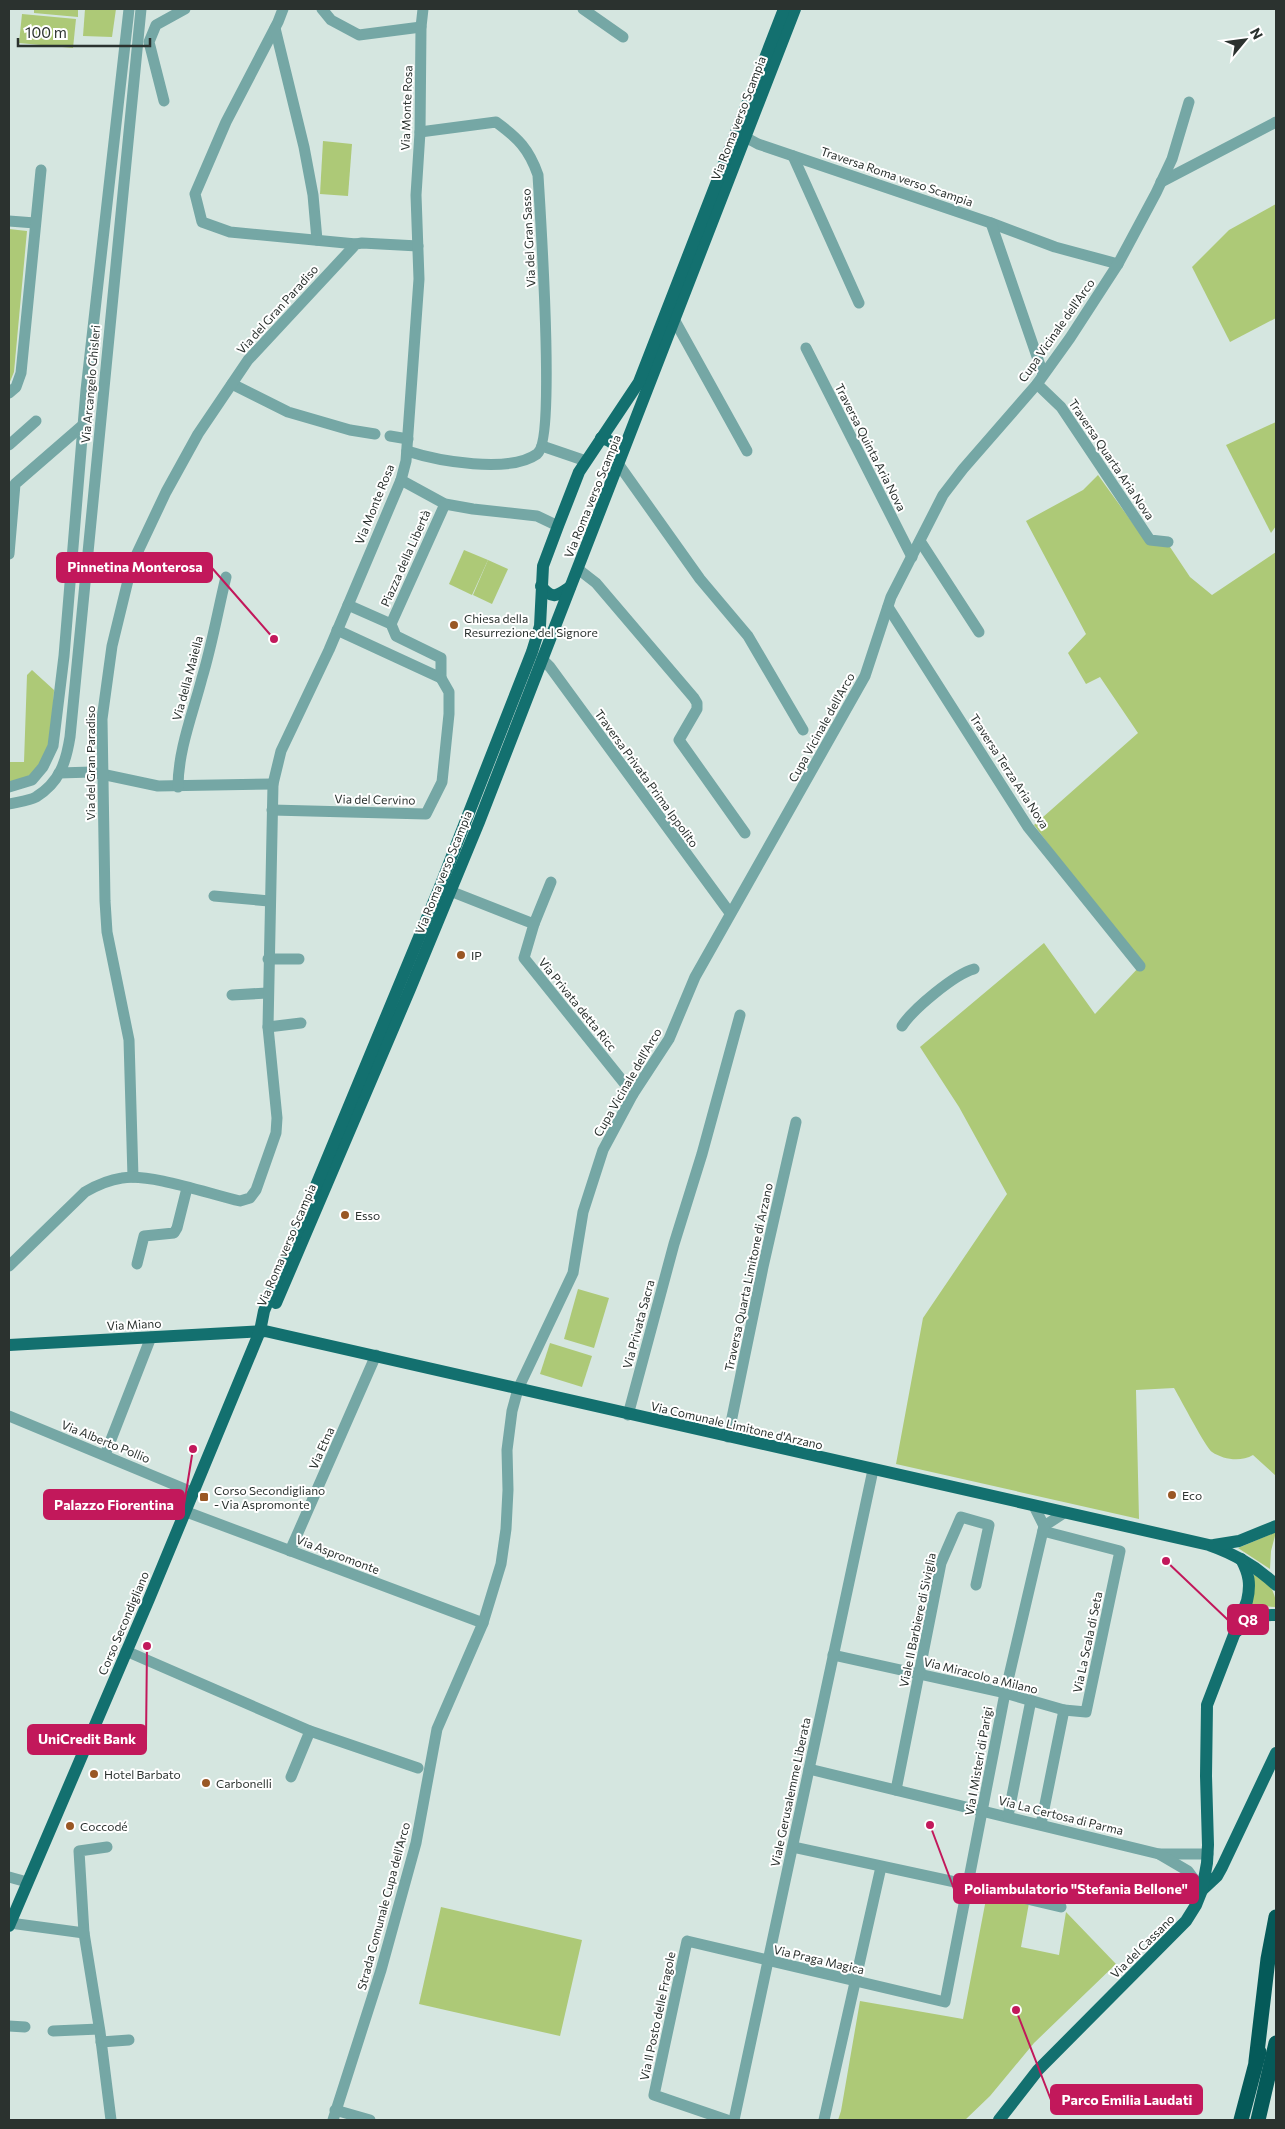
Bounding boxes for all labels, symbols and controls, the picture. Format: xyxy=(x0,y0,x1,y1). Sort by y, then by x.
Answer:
scale bar xyxy=(18,15,150,47)
north arrow xyxy=(1220,15,1270,65)
text: 100 m xyxy=(25,23,67,41)
text: N xyxy=(1247,25,1267,42)
street label: Via Roma verso Scampia xyxy=(708,54,768,182)
street label: Via Monte Rosa xyxy=(398,65,414,151)
street label: Traversa Roma verso Scampia xyxy=(819,143,975,209)
street label: Via del Gran Sasso xyxy=(518,188,538,288)
street label: Via del Gran Paradiso xyxy=(233,262,321,356)
street label: Cupa Vicinale dell'Arco xyxy=(1015,276,1097,384)
street label: Via Arcangelo Ghisleri xyxy=(78,324,102,444)
street label: Traversa Quinta Aria Nova xyxy=(833,381,909,513)
street label: Traversa Quarta Aria Nova xyxy=(1066,396,1158,522)
street label: Via Roma verso Scampia xyxy=(561,432,623,560)
street label: Via Monte Rosa xyxy=(352,462,396,546)
street label: Piazza della Libertà xyxy=(377,507,433,609)
callout: Pinnetina Monterosa xyxy=(57,553,212,582)
text: Pinnetina Monterosa xyxy=(67,558,203,575)
place label: Chiesa della Resurrezione del Signore xyxy=(464,611,598,639)
marker: Chiesa della Resurrezione del Signore xyxy=(448,619,460,631)
street label: Via della Maiella xyxy=(169,634,205,722)
street label: Cupa Vicinale dell'Arco xyxy=(785,670,857,784)
street label: Via del Gran Paradiso xyxy=(83,706,97,820)
street label: Traversa Privata Prima Ippolito xyxy=(592,706,702,850)
street label: Traversa Terza Aria Nova xyxy=(968,711,1052,831)
street label: Via del Cervino xyxy=(334,791,416,807)
street label: Via Roma verso Scampia xyxy=(412,808,474,936)
place label: IP xyxy=(471,948,482,962)
marker: IP xyxy=(455,949,467,961)
street label: Via Privata detta Ricc xyxy=(536,955,620,1053)
street label: Cupa Vicinale dell'Arco xyxy=(590,1025,664,1139)
street label: Via Roma verso Scampia xyxy=(254,1182,318,1308)
street label: Traversa Quarta Limitone di Arzano xyxy=(721,1182,775,1372)
place label: Esso xyxy=(355,1208,380,1222)
marker: Esso xyxy=(339,1209,351,1221)
street label: Via Privata Sacra xyxy=(619,1278,657,1370)
street label: Via Miano xyxy=(106,1316,162,1332)
street label: Via Comunale Limitone d'Arzano xyxy=(650,1398,824,1452)
street label: Via Alberto Pollio xyxy=(60,1417,152,1465)
street label: Via Etna xyxy=(305,1425,337,1471)
place label: Corso Secondigliano - Via Aspromonte xyxy=(214,1483,325,1511)
place label: Eco xyxy=(1182,1488,1202,1502)
marker: Eco xyxy=(1166,1489,1178,1501)
callout: Palazzo Fiorentina xyxy=(44,1490,184,1519)
marker: Corso Secondigliano - Via Aspromonte xyxy=(198,1491,210,1503)
text: Palazzo Fiorentina xyxy=(54,1496,174,1513)
street label: Via Aspromonte xyxy=(294,1532,382,1576)
street label: Viale Il Barbiere di Siviglia xyxy=(896,1551,938,1689)
street label: Corso Secondigliano xyxy=(95,1569,151,1677)
street label: Via La Scala di Seta xyxy=(1069,1590,1105,1694)
callout: Q8 xyxy=(1228,1605,1268,1634)
text: Q8 xyxy=(1238,1611,1258,1628)
street label: Via Miracolo a Milano xyxy=(922,1654,1040,1696)
street label: Via I Misteri di Parigi xyxy=(962,1705,994,1817)
street label: Viale Gerusalemme Liberata xyxy=(767,1716,813,1868)
callout: UniCredit Bank xyxy=(28,1725,146,1754)
text: UniCredit Bank xyxy=(38,1730,136,1747)
place label: Hotel Barbato xyxy=(104,1767,181,1781)
marker: Hotel Barbato xyxy=(88,1768,100,1780)
place label: Carbonelli xyxy=(216,1776,272,1790)
marker: Carbonelli xyxy=(200,1777,212,1789)
street label: Via La Certosa di Parma xyxy=(997,1793,1125,1837)
place label: Coccodé xyxy=(80,1819,128,1833)
marker: Coccodé xyxy=(64,1820,76,1832)
street label: Strada Comunale Cupa dell'Arco xyxy=(354,1820,412,1992)
callout: Poliambulatorio "Stefania Bellone" xyxy=(954,1874,1198,1903)
text: Poliambulatorio "Stefania Bellone" xyxy=(964,1880,1188,1897)
street label: Via del Cassano xyxy=(1107,1911,1177,1981)
street label: Via Praga Magica xyxy=(772,1942,866,1976)
street label: Via Il Posto delle Fragole xyxy=(637,1950,677,2082)
callout: Parco Emilia Laudati xyxy=(1051,2085,1202,2114)
text: Parco Emilia Laudati xyxy=(1062,2091,1193,2108)

